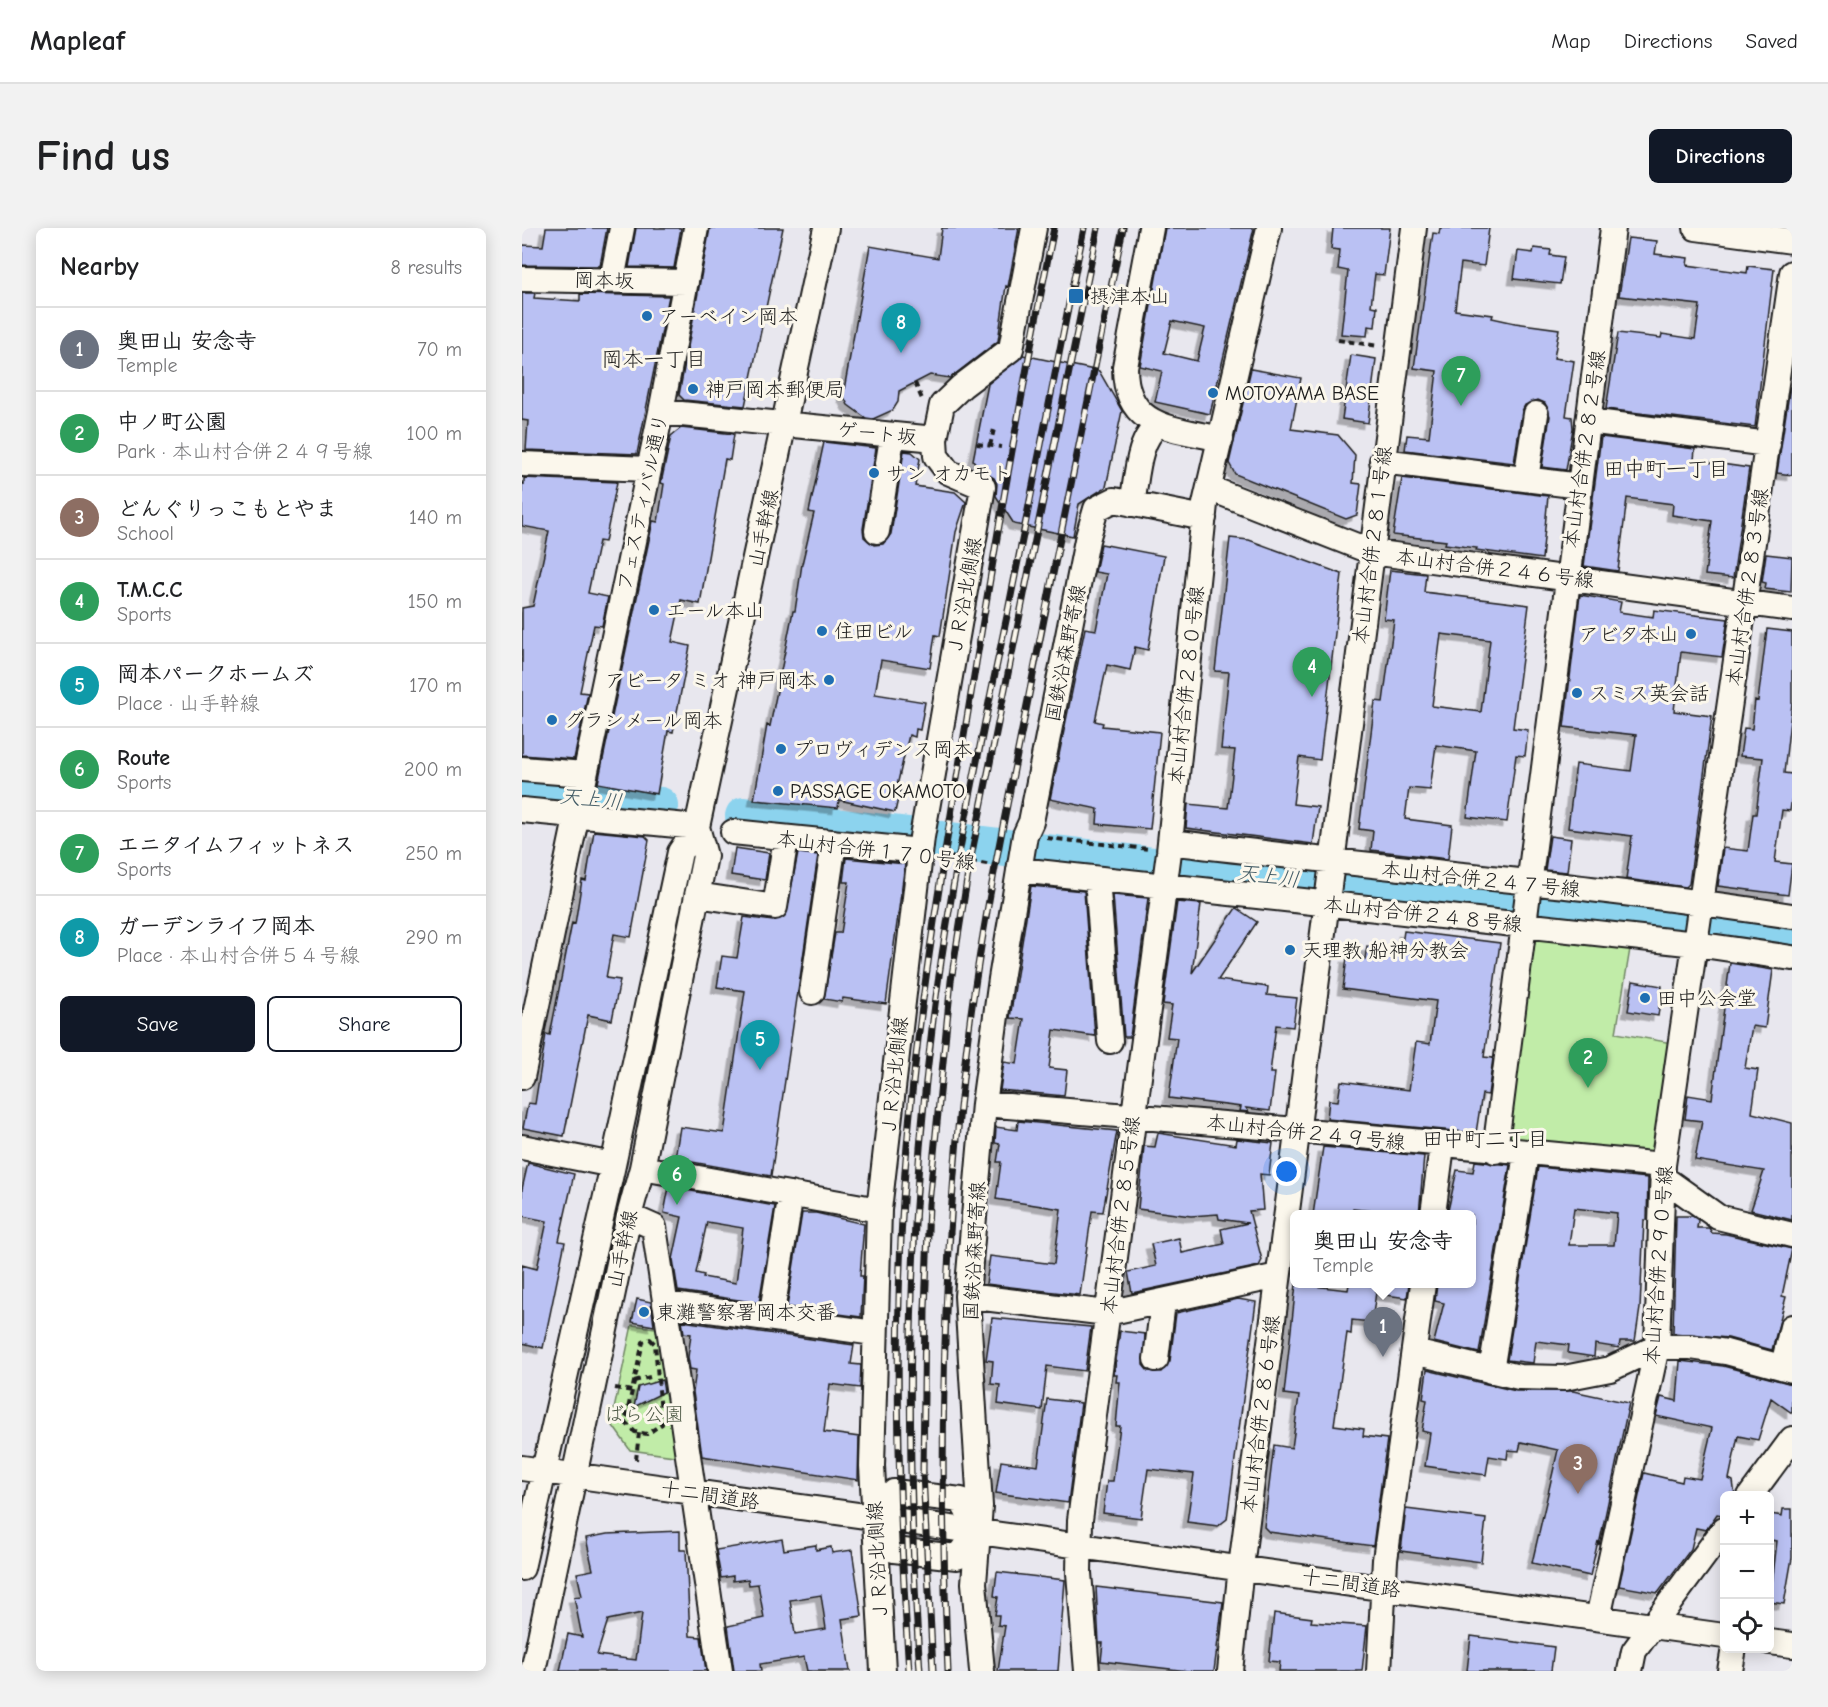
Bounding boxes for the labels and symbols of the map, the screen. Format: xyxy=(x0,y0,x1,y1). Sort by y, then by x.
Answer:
street label: 岡本坂 xyxy=(574,268,634,293)
place label: 摂津本山 xyxy=(1090,285,1170,308)
marker: 摂津本山 xyxy=(1067,287,1085,305)
pin: 8 xyxy=(882,304,920,353)
place label: アーベイン岡本 xyxy=(659,305,798,328)
marker: アーベイン岡本 xyxy=(640,309,654,323)
district label: 岡本一丁目 xyxy=(602,347,707,371)
street label: 本山村合併２８２号線 xyxy=(1559,348,1610,550)
pin: 7 xyxy=(1442,356,1480,406)
place label: 神戸岡本郵便局 xyxy=(705,378,845,401)
marker: 神戸岡本郵便局 xyxy=(686,382,700,396)
place label: MOTOYAMA BASE xyxy=(1225,382,1379,405)
marker: MOTOYAMA BASE xyxy=(1206,386,1220,400)
street label: フェスティバル通り xyxy=(612,411,673,593)
street label: ゲート坂 xyxy=(836,418,918,449)
street label: 本山村合併２８１号線 xyxy=(1349,444,1396,646)
district label: 田中町一丁目 xyxy=(1603,457,1729,481)
place label: サン オカモト xyxy=(886,462,1012,485)
marker: サン オカモト xyxy=(867,466,881,480)
street label: 本山村合併２８３号線 xyxy=(1722,486,1773,688)
street label: 山手幹線 xyxy=(744,487,783,570)
street label: ＪＲ沿北側線 xyxy=(943,535,986,657)
street label: 本山村合併２４６号線 xyxy=(1394,545,1596,592)
street label: 国鉄沿森野寄線 xyxy=(1041,582,1090,724)
street label: 本山村合併２８０号線 xyxy=(1165,584,1208,786)
place label: エール本山 xyxy=(666,599,765,622)
marker: エール本山 xyxy=(647,603,661,617)
place label: 住田ビル xyxy=(834,620,914,643)
place label: アビタ本山 xyxy=(1579,623,1679,646)
marker: 住田ビル xyxy=(815,624,829,638)
marker: アビタ本山 xyxy=(1684,627,1698,641)
pin: 4 xyxy=(1292,648,1332,697)
place label: アビータ ミオ 神戸岡本 xyxy=(605,669,817,692)
marker: アビータ ミオ 神戸岡本 xyxy=(822,673,836,687)
place label: スミス英会話 xyxy=(1589,682,1709,705)
marker: スミス英会話 xyxy=(1570,686,1584,700)
place label: グランメール岡本 xyxy=(564,709,723,732)
marker: グランメール岡本 xyxy=(545,713,559,727)
place label: プロヴィデンス岡本 xyxy=(793,738,973,761)
marker: プロヴィデンス岡本 xyxy=(774,742,788,756)
place label: PASSAGE OKAMOTO xyxy=(790,780,965,803)
water label: 天上川 xyxy=(558,784,624,814)
marker: PASSAGE OKAMOTO xyxy=(771,784,785,798)
street label: 本山村合併１７０号線 xyxy=(775,827,977,874)
street label: 本山村合併２４７号線 xyxy=(1380,858,1582,901)
water label: 天上川 xyxy=(1235,860,1301,892)
street label: 本山村合併２４８号線 xyxy=(1322,893,1524,936)
place label: 天理教 船神分教会 xyxy=(1302,939,1469,962)
marker: 天理教 船神分教会 xyxy=(1283,943,1297,957)
place label: 田中公会堂 xyxy=(1657,987,1757,1010)
marker: 田中公会堂 xyxy=(1638,991,1652,1005)
street label: ＪＲ沿北側線 xyxy=(877,1015,912,1137)
pin: 5 xyxy=(740,1020,780,1070)
pin: 2 xyxy=(1568,1038,1608,1088)
street label: 本山村合併２４９号線 xyxy=(1205,1111,1407,1154)
street label: 本山村合併２８５号線 xyxy=(1097,1114,1144,1316)
district label: 田中町二丁目 xyxy=(1422,1127,1548,1151)
pin: 6 xyxy=(658,1156,696,1205)
your location xyxy=(1272,1157,1301,1186)
street label: 本山村合併２９０号線 xyxy=(1640,1164,1677,1366)
street label: 国鉄沿森野寄線 xyxy=(959,1181,990,1322)
street label: 山手幹線 xyxy=(603,1208,642,1291)
place label: 東灘警察署岡本交番 xyxy=(656,1301,836,1324)
marker: 東灘警察署岡本交番 xyxy=(637,1305,651,1319)
pin: 1 xyxy=(1364,1308,1402,1357)
street label: 本山村合併２８６号線 xyxy=(1237,1313,1284,1515)
park label: ばら公園 xyxy=(604,1403,684,1426)
pin: 3 xyxy=(1558,1444,1598,1494)
street label: 十二間道路 xyxy=(659,1477,761,1514)
street label: ＪＲ沿北側線 xyxy=(863,1500,892,1621)
street label: 十二間道路 xyxy=(1300,1565,1402,1602)

